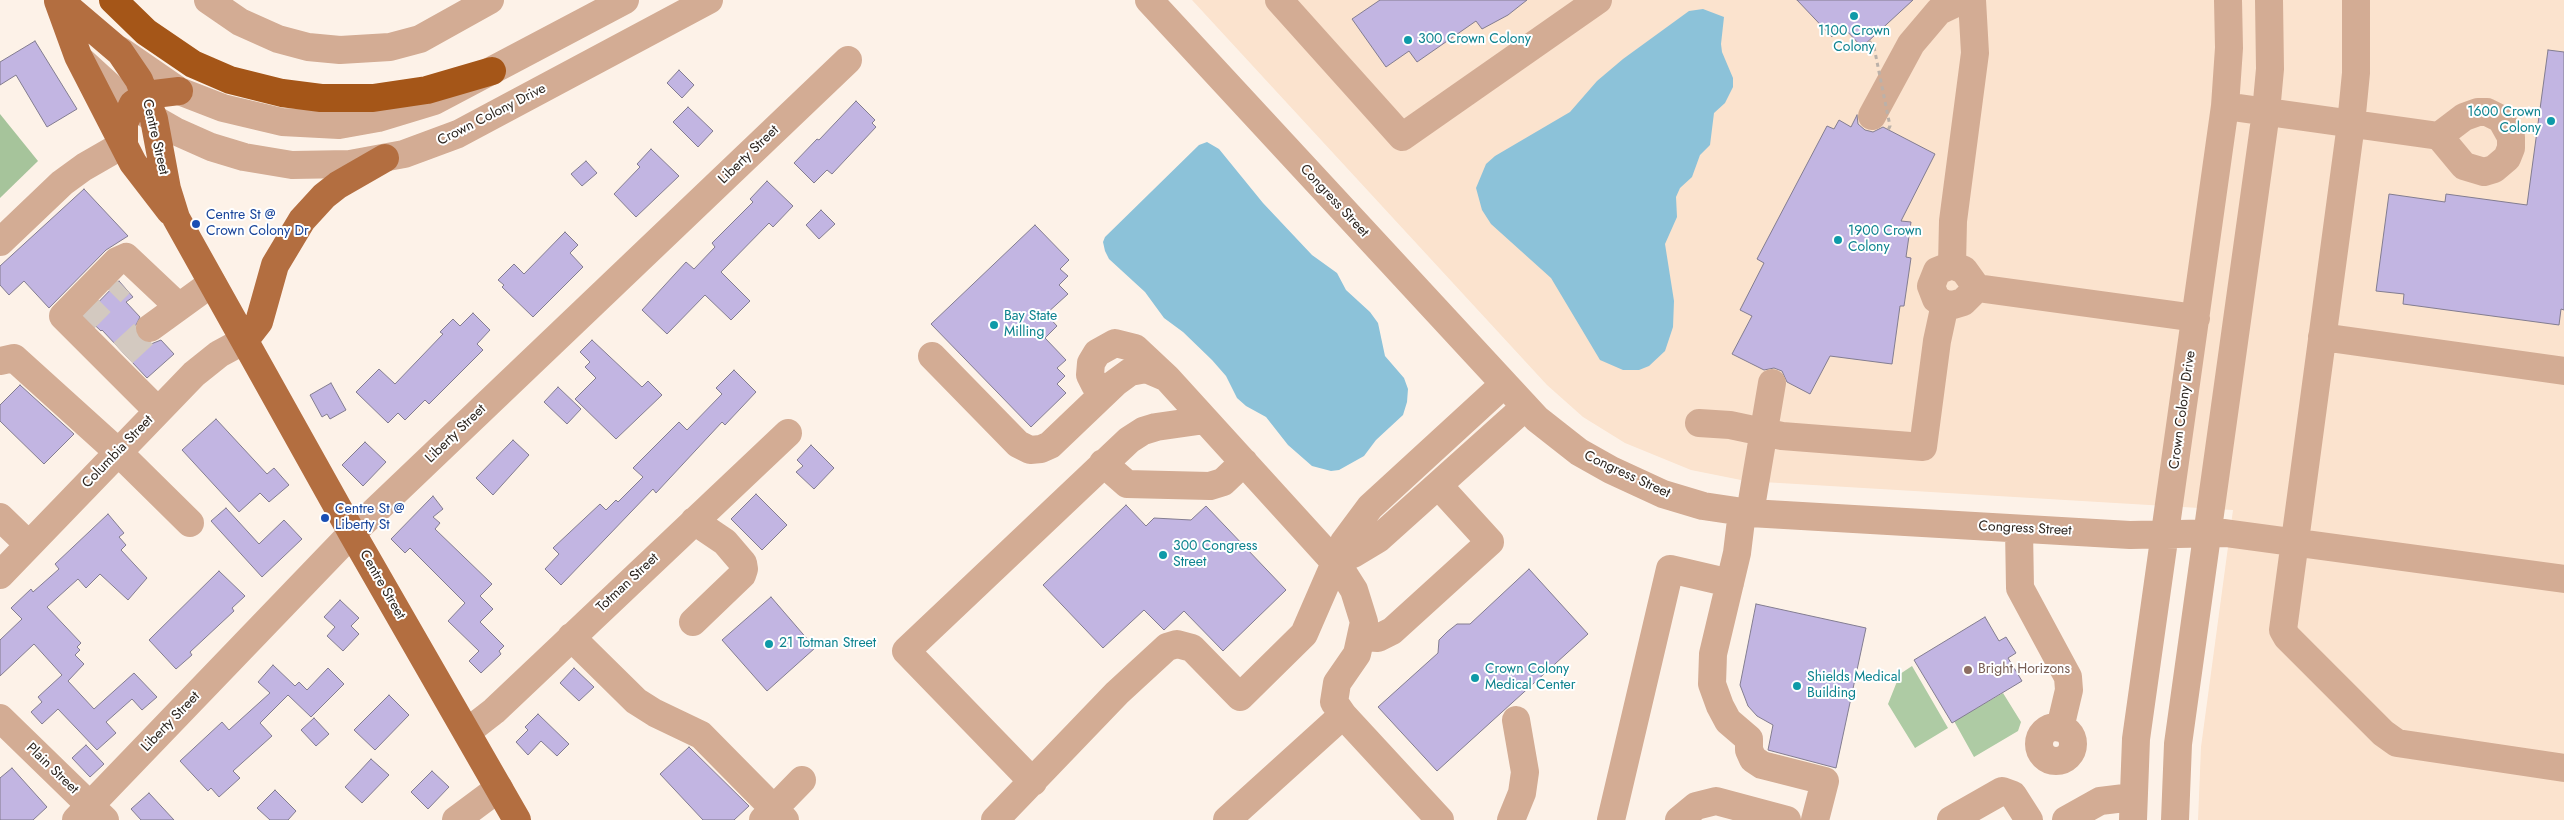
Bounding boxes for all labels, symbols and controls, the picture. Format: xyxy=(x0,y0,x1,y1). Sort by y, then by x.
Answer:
marker: 1100 Crown Colony xyxy=(1848,10,1860,22)
place label: 1100 Crown Colony xyxy=(1818,24,1890,56)
place label: 300 Crown Colony xyxy=(1418,32,1531,48)
marker: 300 Crown Colony xyxy=(1402,34,1414,46)
street label: Crown Colony Drive xyxy=(435,80,549,150)
street label: Centre Street xyxy=(138,98,172,176)
place label: 1600 Crown Colony xyxy=(2467,105,2541,138)
marker: 1600 Crown Colony xyxy=(2545,115,2557,127)
street label: Liberty Street xyxy=(715,122,783,188)
street label: Congress Street xyxy=(1296,161,1372,241)
place label: Centre St @ Crown Colony Dr xyxy=(206,208,309,240)
marker: Centre St @ Crown Colony Dr xyxy=(190,218,202,230)
place label: 1900 Crown Colony xyxy=(1848,224,1922,256)
marker: 1900 Crown Colony xyxy=(1832,234,1844,246)
place label: Bay State Milling xyxy=(1004,309,1057,342)
marker: Bay State Milling xyxy=(988,319,1000,331)
street label: Crown Colony Drive xyxy=(2166,350,2200,470)
street label: Liberty Street xyxy=(422,401,490,467)
street label: Columbia Street xyxy=(79,412,157,492)
street label: Congress Street xyxy=(1581,448,1673,502)
place label: Centre St @ Liberty St xyxy=(335,502,405,534)
marker: Centre St @ Liberty St xyxy=(319,512,331,524)
street label: Congress Street xyxy=(1978,518,2072,540)
place label: 300 Congress Street xyxy=(1173,539,1257,572)
street label: Centre Street xyxy=(355,547,409,623)
marker: 300 Congress Street xyxy=(1157,549,1169,561)
street label: Totman Street xyxy=(593,550,663,616)
place label: 21 Totman Street xyxy=(779,636,876,652)
marker: 21 Totman Street xyxy=(763,638,775,650)
place label: Crown Colony Medical Center xyxy=(1485,662,1576,694)
place label: Bright Horizons xyxy=(1978,662,2070,678)
marker: Bright Horizons xyxy=(1962,664,1974,676)
place label: Shields Medical Building xyxy=(1807,670,1901,702)
marker: Crown Colony Medical Center xyxy=(1469,672,1481,684)
marker: Shields Medical Building xyxy=(1791,680,1803,692)
street label: Liberty Street xyxy=(138,688,204,756)
street label: Plain Street xyxy=(22,740,82,798)

